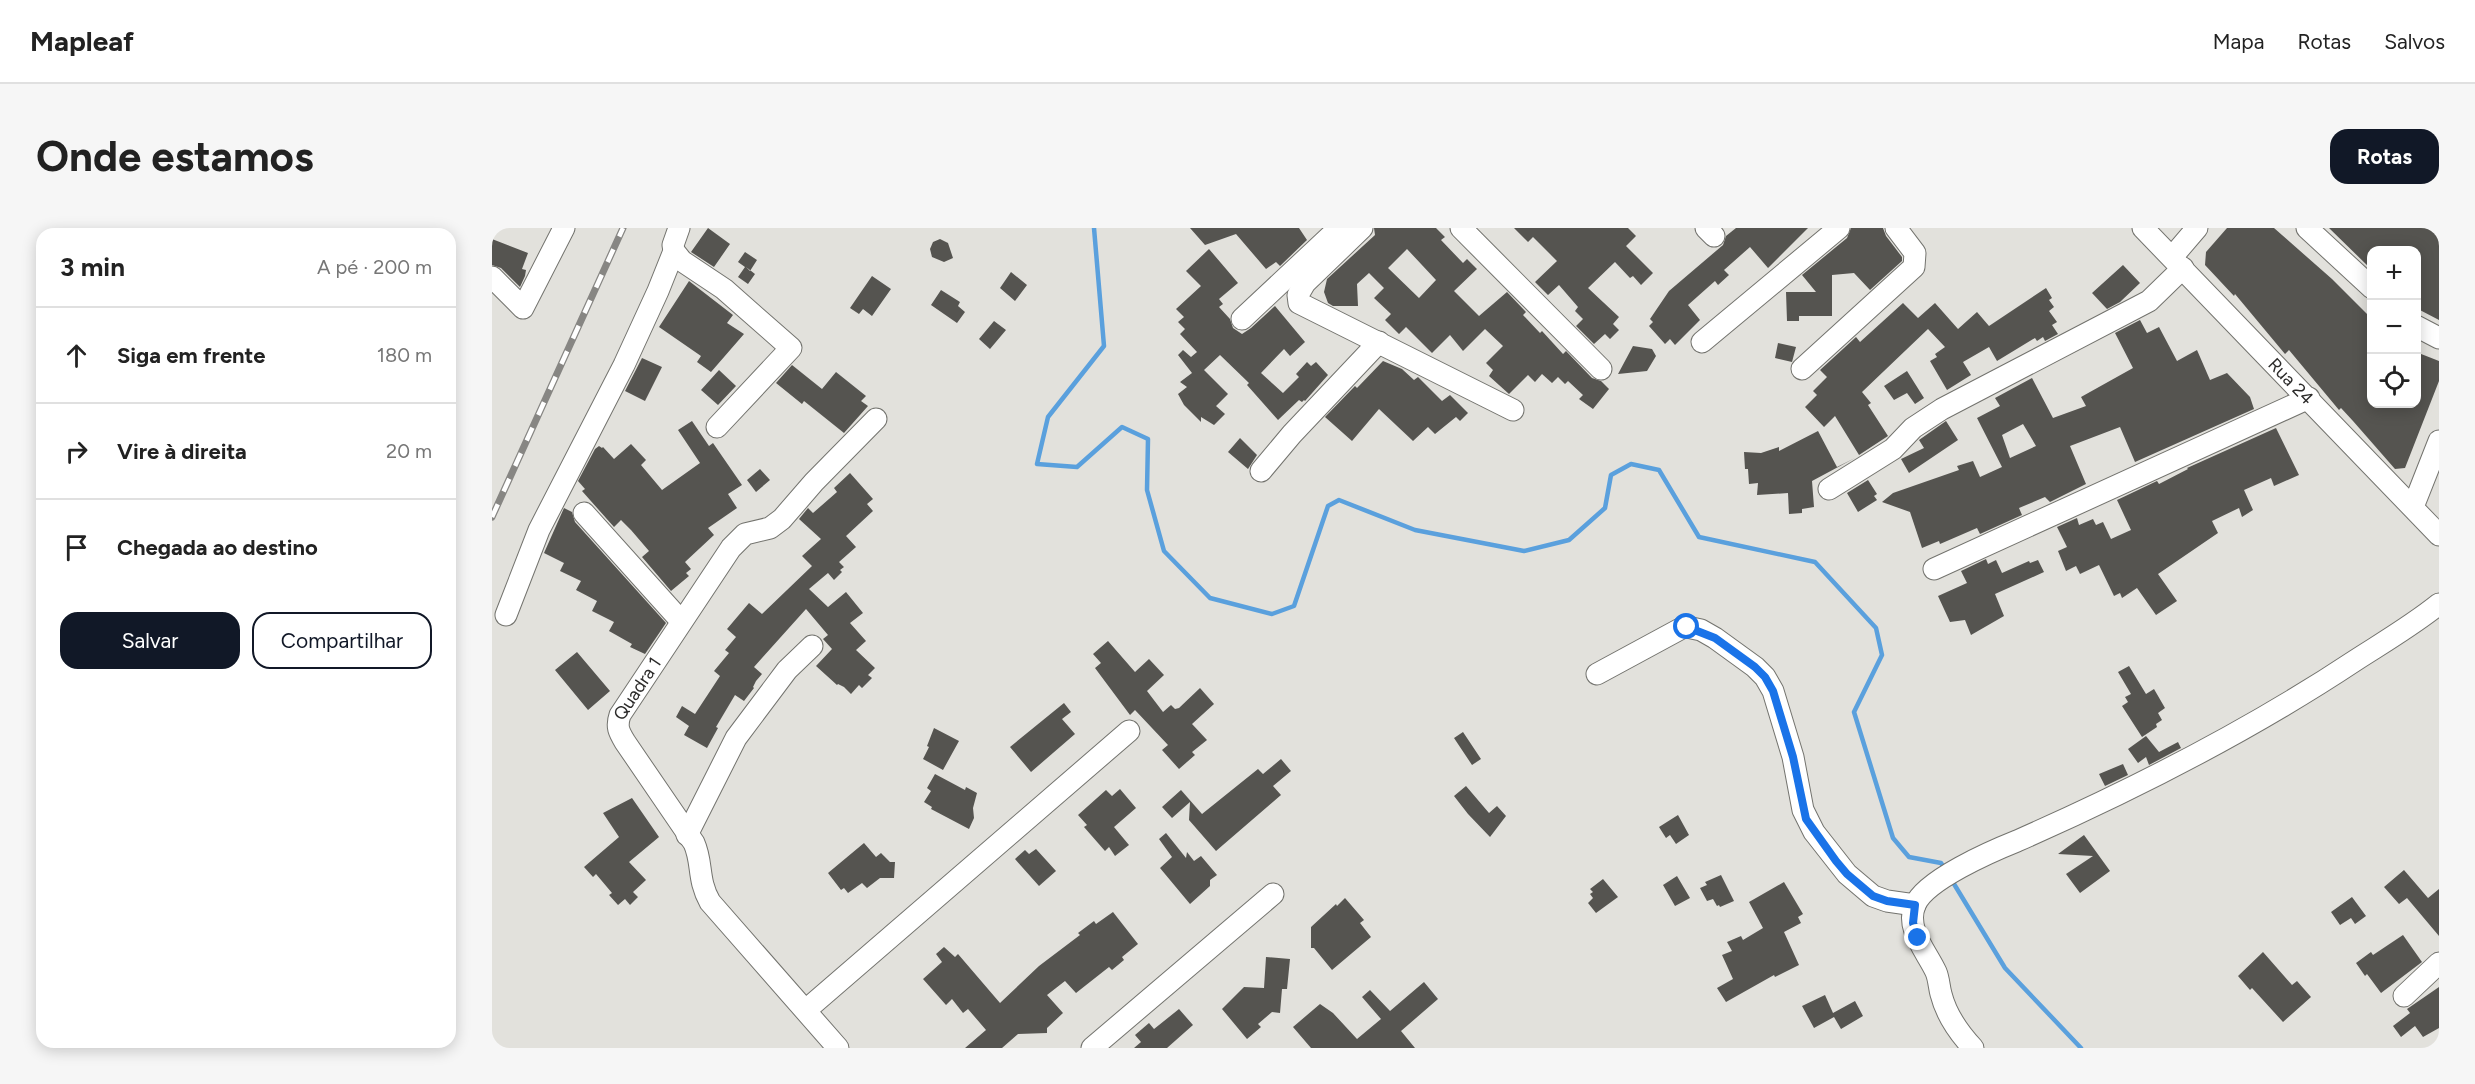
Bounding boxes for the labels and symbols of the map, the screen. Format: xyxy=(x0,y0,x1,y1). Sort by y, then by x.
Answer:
street label: Rua 24 xyxy=(2263,353,2318,409)
route start xyxy=(1673,613,1699,639)
street label: Quadra 1 xyxy=(609,653,666,725)
route end xyxy=(1904,924,1930,950)

